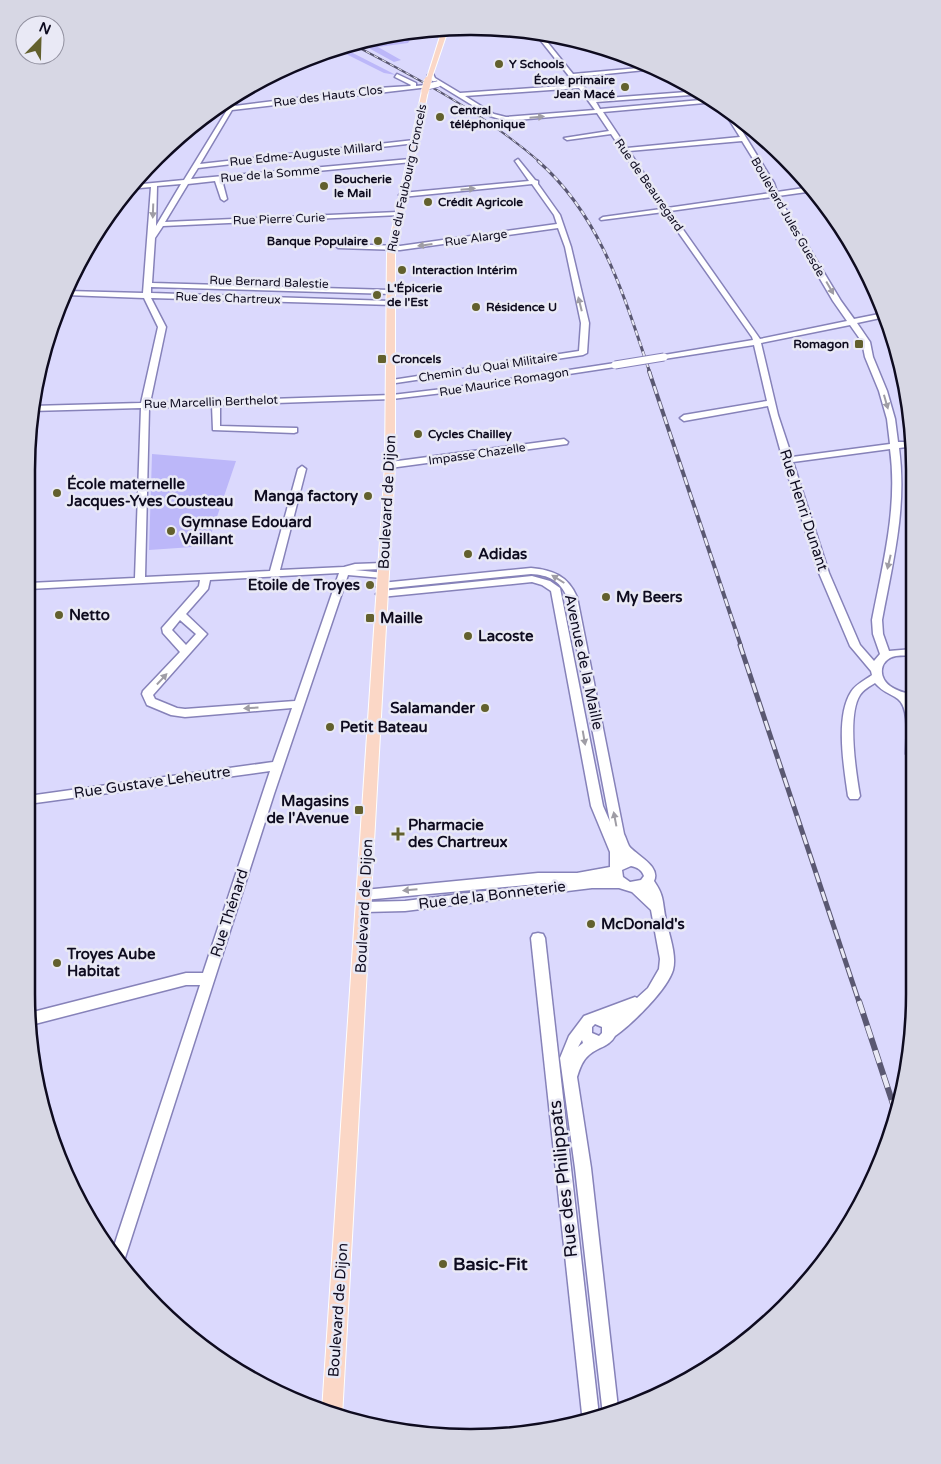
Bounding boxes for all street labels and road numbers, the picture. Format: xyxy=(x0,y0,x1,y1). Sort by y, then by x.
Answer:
street label: Rue des Hauts Clos xyxy=(273,82,384,110)
street label: Rue du Faubourg Croncels xyxy=(384,103,430,253)
street label: Rue de Beauregard xyxy=(612,136,686,234)
street label: Rue Edme-Auguste Millard xyxy=(229,139,383,169)
street label: Boulevard Jules Guesde xyxy=(748,155,828,279)
street label: Rue de la Somme xyxy=(220,163,320,185)
street label: Rue Pierre Curie xyxy=(233,210,326,228)
street label: Rue Alarge xyxy=(444,227,508,249)
street label: Rue Bernard Balestie xyxy=(209,273,329,291)
street label: Rue des Chartreux xyxy=(175,289,281,307)
street label: Chemin du Quai Militaire xyxy=(417,349,559,385)
street label: Rue Maurice Romagon xyxy=(438,365,570,399)
street label: Rue Marcellin Berthelot xyxy=(144,393,279,411)
street label: Boulevard de Dijon xyxy=(374,434,400,570)
street label: Impasse Chazelle xyxy=(428,440,527,468)
street label: Rue Henri Dunant xyxy=(776,447,832,573)
street label: Avenue de la Maille xyxy=(561,593,607,731)
street label: Rue Gustave Leheutre xyxy=(73,762,231,802)
street label: Boulevard de Dijon xyxy=(351,838,377,974)
street label: Rue Thénard xyxy=(206,867,252,959)
street label: Rue de la Bonneterie xyxy=(417,877,567,913)
street label: Rue des Philippats xyxy=(544,1099,582,1259)
street label: Boulevard de Dijon xyxy=(324,1242,352,1378)

